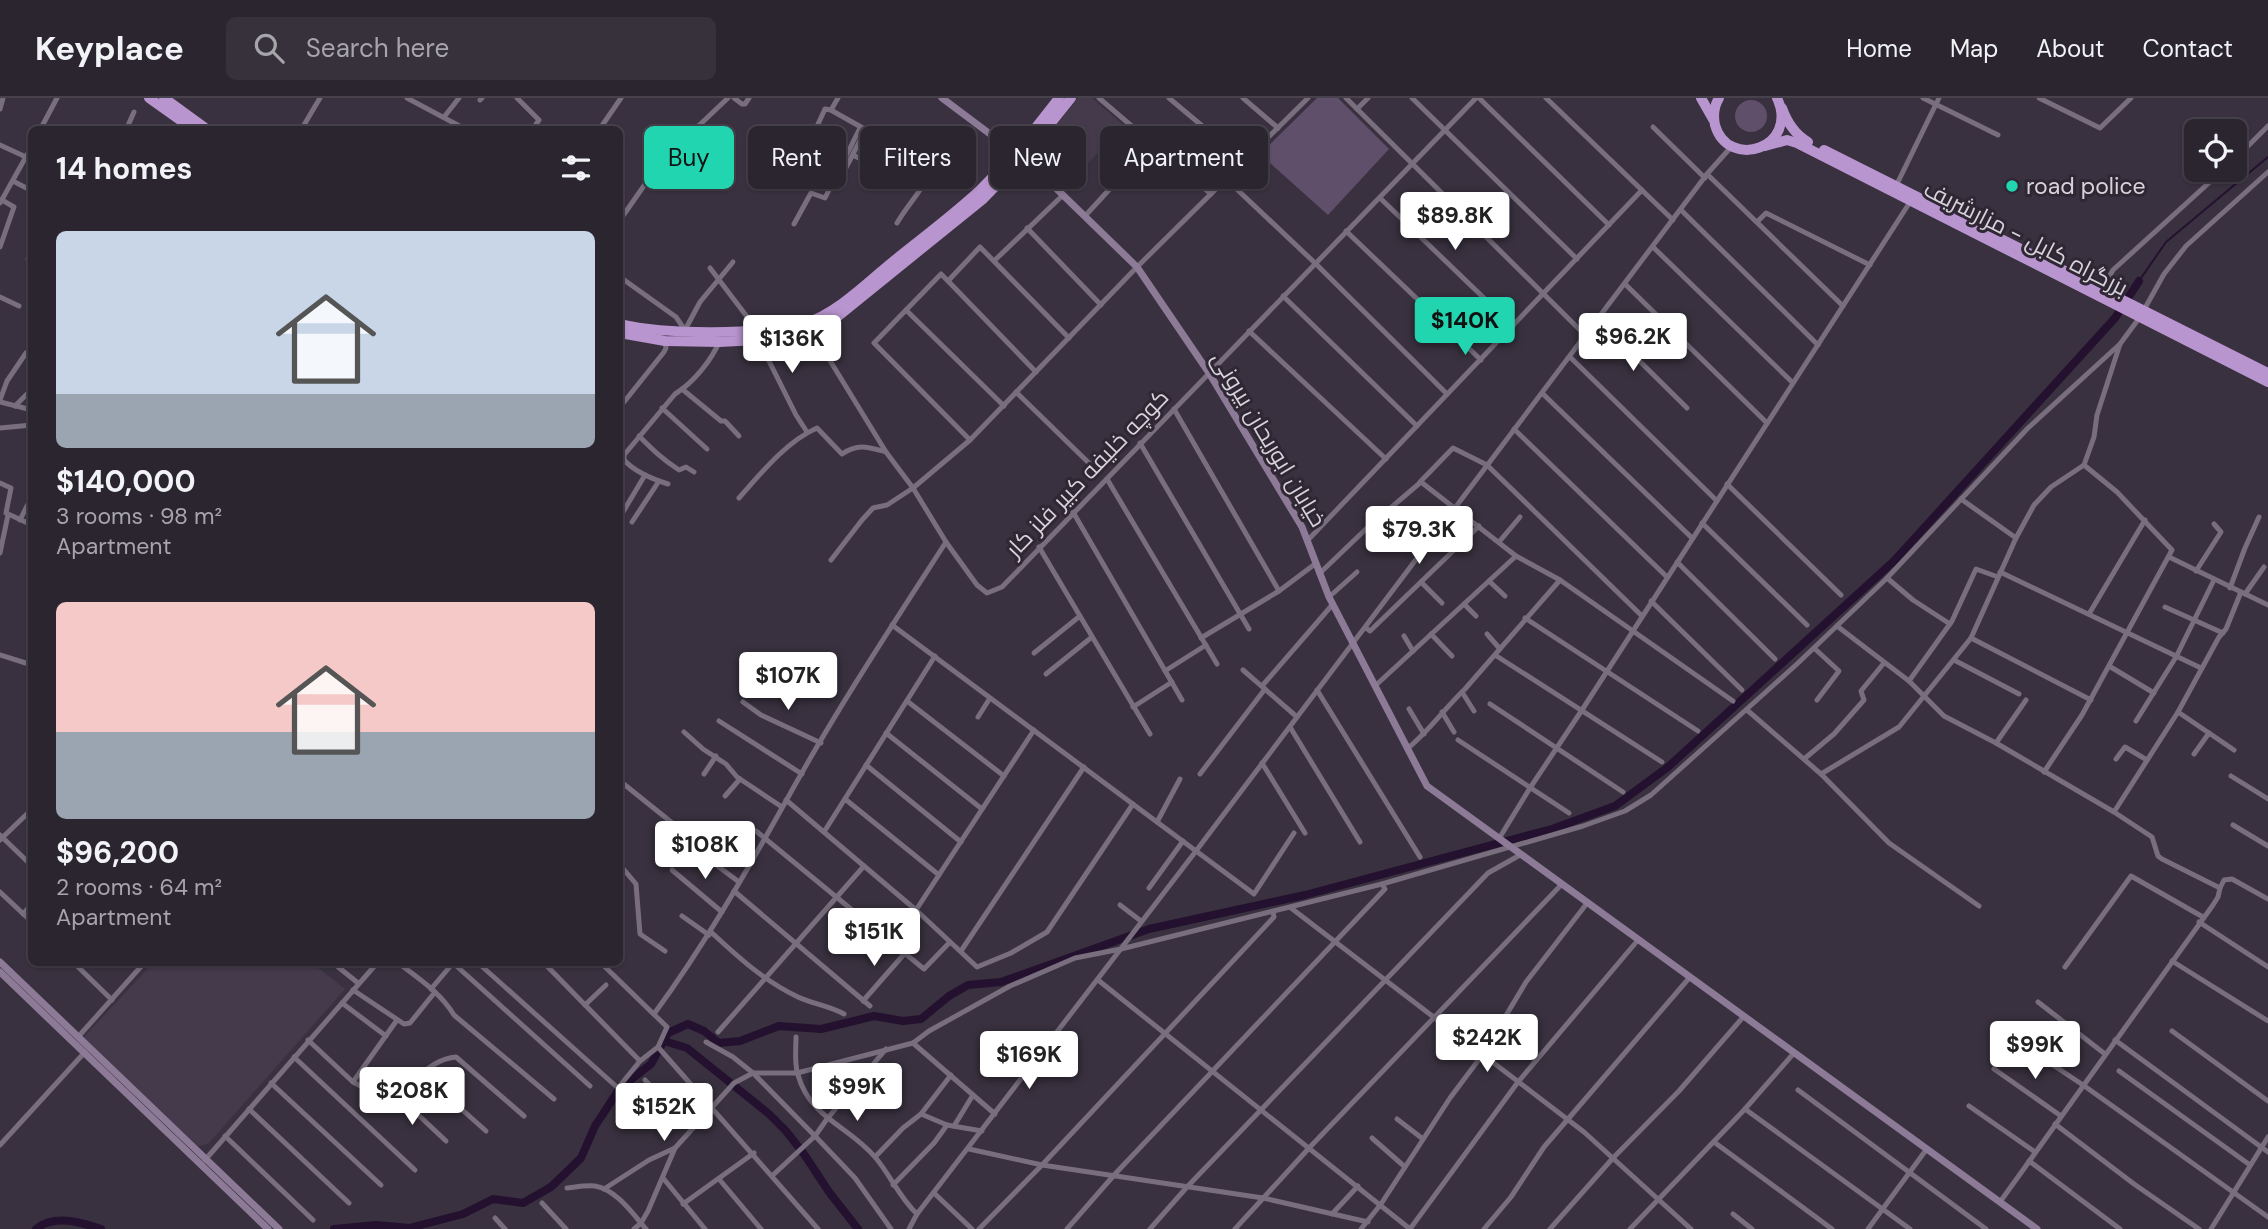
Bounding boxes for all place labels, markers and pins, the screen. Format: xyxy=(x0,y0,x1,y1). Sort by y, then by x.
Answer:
place label: road police xyxy=(2026,171,2146,201)
marker: road police xyxy=(2004,178,2020,194)
pin: $89.8K xyxy=(1398,192,1512,252)
pin: $140K xyxy=(1416,298,1514,357)
pin: $96.2K xyxy=(1576,314,1690,373)
pin: $136K xyxy=(743,316,841,375)
pin: $79.3K xyxy=(1362,506,1476,566)
pin: $107K xyxy=(739,652,837,712)
pin: $108K xyxy=(656,822,754,881)
pin: $151K xyxy=(825,908,923,968)
pin: $242K xyxy=(1438,1014,1536,1074)
pin: $99K xyxy=(1994,1021,2076,1081)
pin: $169K xyxy=(980,1032,1078,1091)
pin: $99K xyxy=(816,1063,898,1123)
pin: $208K xyxy=(363,1068,461,1127)
pin: $152K xyxy=(615,1084,713,1143)

